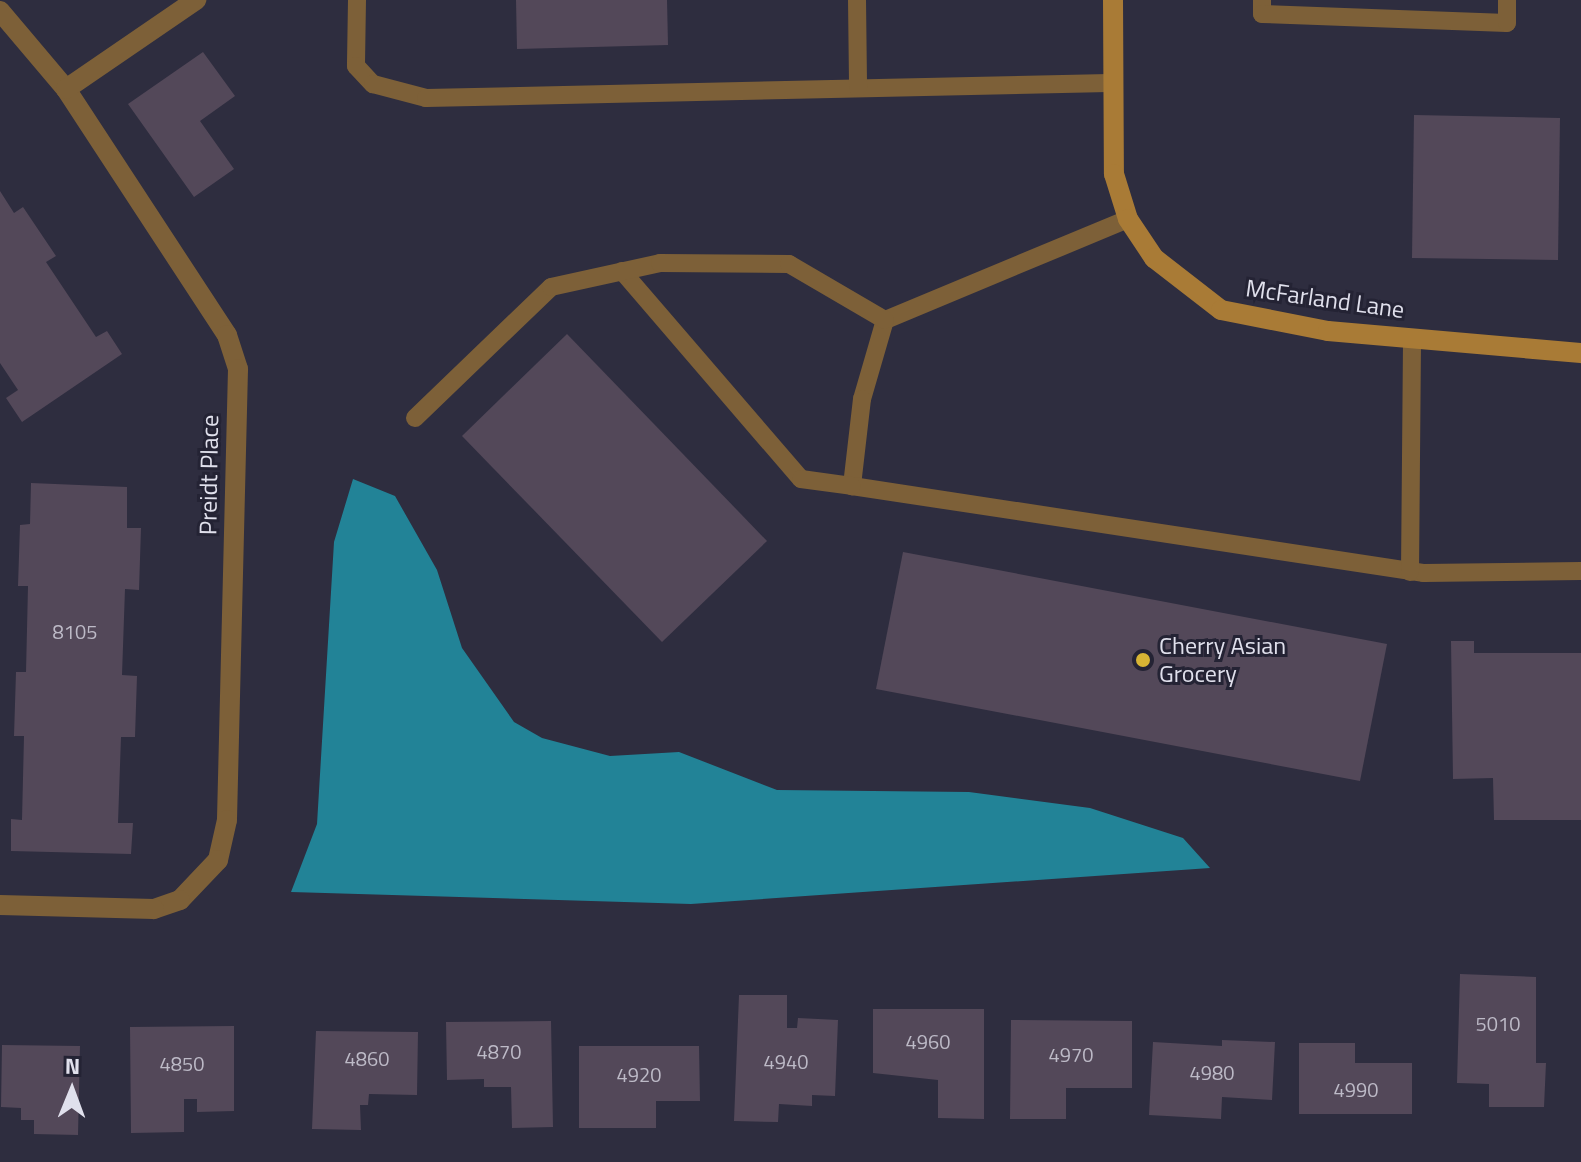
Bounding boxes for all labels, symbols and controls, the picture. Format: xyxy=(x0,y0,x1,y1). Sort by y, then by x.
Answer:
street label: McFarland Lane xyxy=(1244,274,1406,324)
street label: Preidt Place xyxy=(194,415,224,535)
house number: 8105 xyxy=(53,619,97,643)
place label: Cherry Asian Grocery xyxy=(1159,632,1286,688)
marker: Cherry Asian Grocery xyxy=(1134,651,1152,669)
house number: 5010 xyxy=(1476,1011,1520,1035)
house number: 4960 xyxy=(906,1029,950,1053)
house number: 4870 xyxy=(477,1039,521,1063)
house number: 4970 xyxy=(1049,1042,1093,1066)
house number: 4860 xyxy=(345,1046,389,1070)
text: N xyxy=(64,1049,80,1083)
house number: 4940 xyxy=(764,1049,808,1073)
north arrow xyxy=(32,1050,112,1130)
house number: 4850 xyxy=(160,1051,204,1075)
house number: 4980 xyxy=(1190,1060,1234,1084)
house number: 4920 xyxy=(617,1062,661,1086)
house number: 4990 xyxy=(1334,1077,1378,1101)

